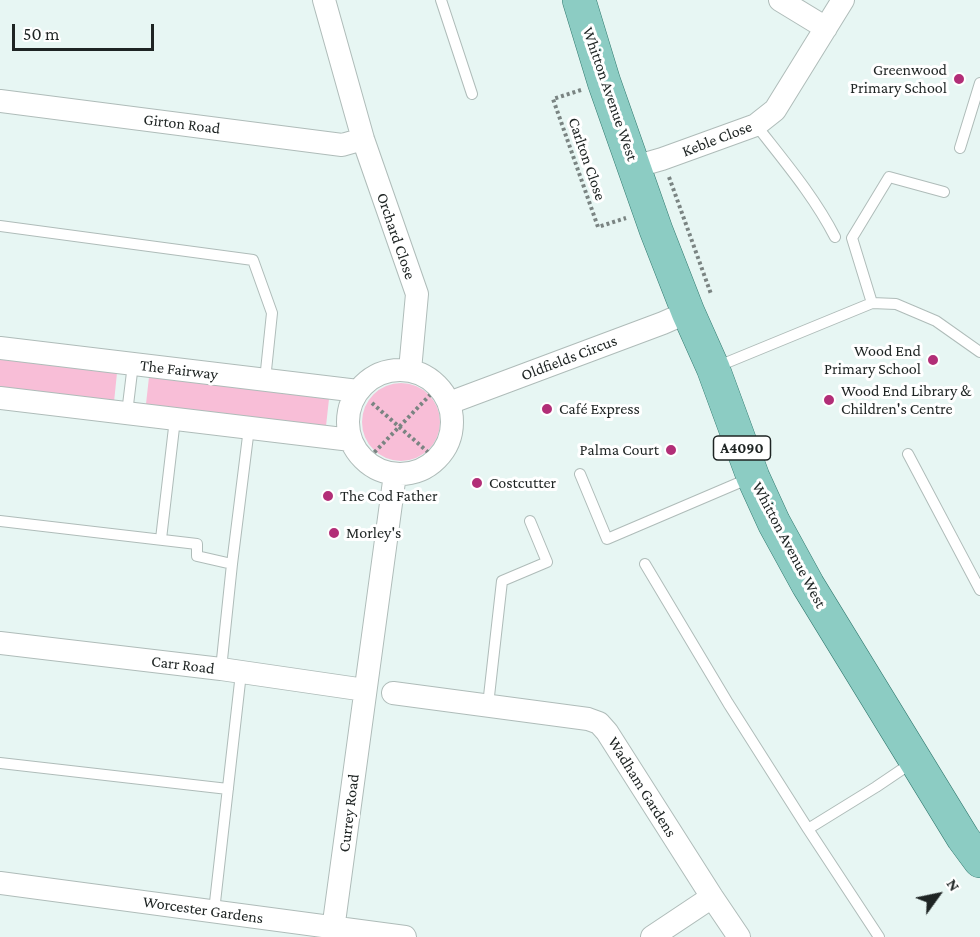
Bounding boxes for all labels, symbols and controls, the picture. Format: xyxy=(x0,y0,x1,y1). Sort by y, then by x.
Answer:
scale bar xyxy=(15,12,158,50)
text: 50 m xyxy=(23,24,60,44)
street label: Whitton Avenue West xyxy=(578,25,642,163)
place label: Greenwood Primary School xyxy=(850,60,947,98)
marker: Greenwood Primary School xyxy=(952,72,966,86)
street label: Girton Road xyxy=(143,110,221,138)
street label: Carlton Close xyxy=(564,115,610,203)
street label: Keble Close xyxy=(679,117,755,161)
street label: Orchard Close xyxy=(372,190,420,282)
street label: Oldfields Circus xyxy=(518,331,620,385)
place label: Wood End Primary School xyxy=(824,341,921,379)
marker: Wood End Primary School xyxy=(926,353,940,367)
street label: The Fairway xyxy=(139,356,219,384)
place label: Wood End Library & Children's Centre xyxy=(841,381,971,419)
marker: Wood End Library & Children's Centre xyxy=(822,393,836,407)
place label: Café Express xyxy=(559,399,640,419)
marker: Café Express xyxy=(540,402,554,416)
road number: A4090 xyxy=(714,436,771,460)
place label: Palma Court xyxy=(580,440,659,460)
marker: Palma Court xyxy=(664,443,678,457)
place label: Costcutter xyxy=(489,473,556,493)
marker: Costcutter xyxy=(470,476,484,490)
street label: Whitton Avenue West xyxy=(748,479,830,611)
place label: The Cod Father xyxy=(340,486,438,506)
marker: The Cod Father xyxy=(321,489,335,503)
place label: Morley's xyxy=(346,523,401,543)
marker: Morley's xyxy=(327,526,341,540)
street label: Carr Road xyxy=(150,652,216,678)
street label: Wadham Gardens xyxy=(603,733,681,841)
street label: Currey Road xyxy=(335,773,363,853)
north arrow xyxy=(908,865,968,925)
text: N xyxy=(943,876,964,894)
street label: Worcester Gardens xyxy=(142,892,264,928)

